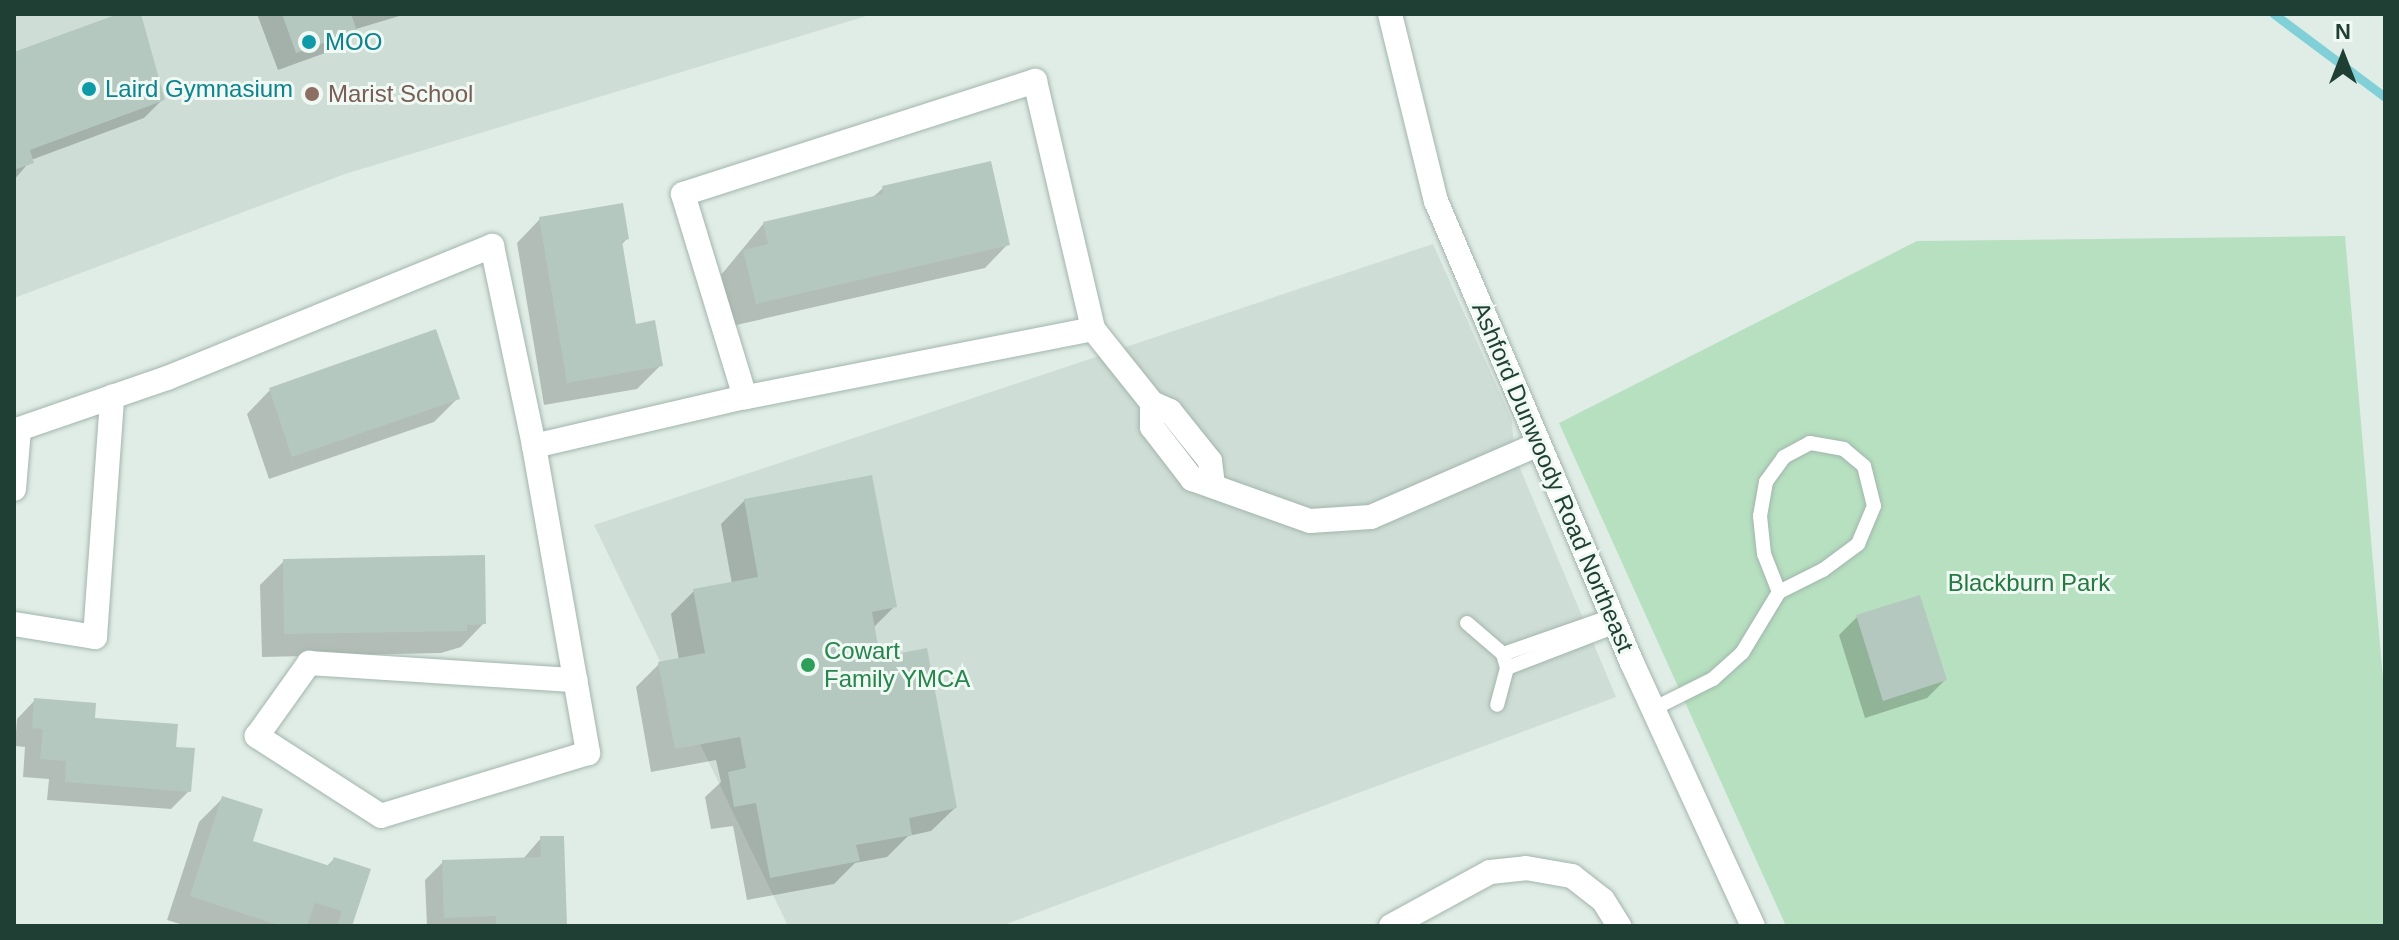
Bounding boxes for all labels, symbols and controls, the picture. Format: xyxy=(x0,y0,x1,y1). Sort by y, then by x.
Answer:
north arrow xyxy=(2303,16,2383,96)
text: N xyxy=(2335,19,2351,44)
place label: MOO xyxy=(325,28,382,56)
marker: MOO xyxy=(300,33,318,51)
place label: Laird Gymnasium xyxy=(105,75,293,103)
marker: Laird Gymnasium xyxy=(80,80,98,98)
place label: Marist School xyxy=(328,80,473,108)
marker: Marist School xyxy=(303,85,321,103)
street label: Ashford Dunwoody Road Northeast xyxy=(1466,298,1640,656)
park label: Blackburn Park xyxy=(1948,569,2110,597)
place label: Cowart Family YMCA xyxy=(824,637,971,693)
marker: Cowart Family YMCA xyxy=(799,656,817,674)

